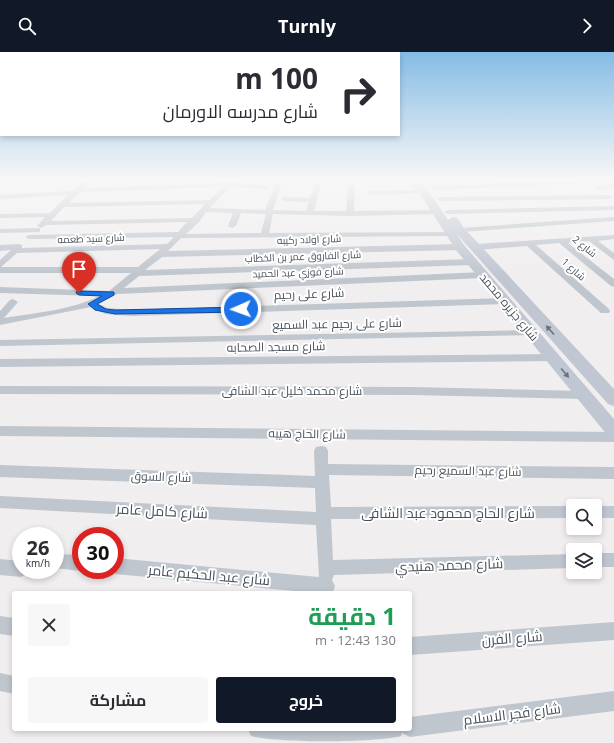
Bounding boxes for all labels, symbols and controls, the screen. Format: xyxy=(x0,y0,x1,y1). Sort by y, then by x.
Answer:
text: Turnly xyxy=(278,14,336,38)
icon: search xyxy=(16,15,38,37)
icon: forward xyxy=(576,15,598,37)
text: 100 m xyxy=(235,59,318,97)
icon: right xyxy=(332,68,384,120)
text: شارع مدرسه الاورمان xyxy=(163,99,318,123)
street label: شارع سيد طعمه xyxy=(57,230,125,246)
street label: شارع اولاد ركيبه xyxy=(277,231,341,247)
street label: شارع 2 xyxy=(570,232,600,260)
street label: شارع الفاروق عمر بن الخطاب xyxy=(245,247,361,265)
pin xyxy=(62,252,96,293)
street label: شارع 1 xyxy=(559,255,589,283)
icon: arrive xyxy=(68,258,90,280)
street label: شارع فوزي عبد الحميد xyxy=(252,263,344,282)
street label: شارع جزيره محمد xyxy=(476,269,543,344)
street label: شارع على رحيم xyxy=(273,284,345,303)
position arrow xyxy=(220,288,262,330)
street label: شارع على رحيم عبد السميع xyxy=(272,314,402,333)
one-way arrow xyxy=(546,325,555,335)
street label: شارع مسجد الصحابه xyxy=(226,337,326,356)
one-way arrow xyxy=(560,367,569,378)
street label: شارع محمد خليل عبد الشافى xyxy=(222,382,362,399)
street label: شارع الحاج هيبه xyxy=(268,424,346,443)
street label: شارع عبد السميع رحيم xyxy=(414,461,522,480)
street label: شارع السوق xyxy=(130,467,192,486)
street label: شارع كامل عامر xyxy=(115,499,208,522)
map controls xyxy=(566,499,602,579)
button: search xyxy=(566,499,602,535)
street label: شارع الحاج محمود عبد الشافى xyxy=(361,503,535,522)
speed limit sign: 30 xyxy=(72,527,124,579)
text: 26 xyxy=(27,534,49,561)
button: layers xyxy=(566,543,602,579)
street label: شارع محمد هنيدي xyxy=(395,553,503,579)
text: km/h xyxy=(26,556,50,570)
street label: شارع عبد الحكيم عامر xyxy=(146,560,271,590)
text: 1 دقيقة xyxy=(308,599,396,632)
button: close xyxy=(28,604,70,646)
street label: شارع الفرن xyxy=(481,626,543,649)
text: 130 m · 12:43 xyxy=(315,631,396,649)
button: مشاركة xyxy=(28,677,208,723)
button: خروج xyxy=(216,677,396,723)
street label: شارع فجر الاسلام xyxy=(462,698,562,730)

